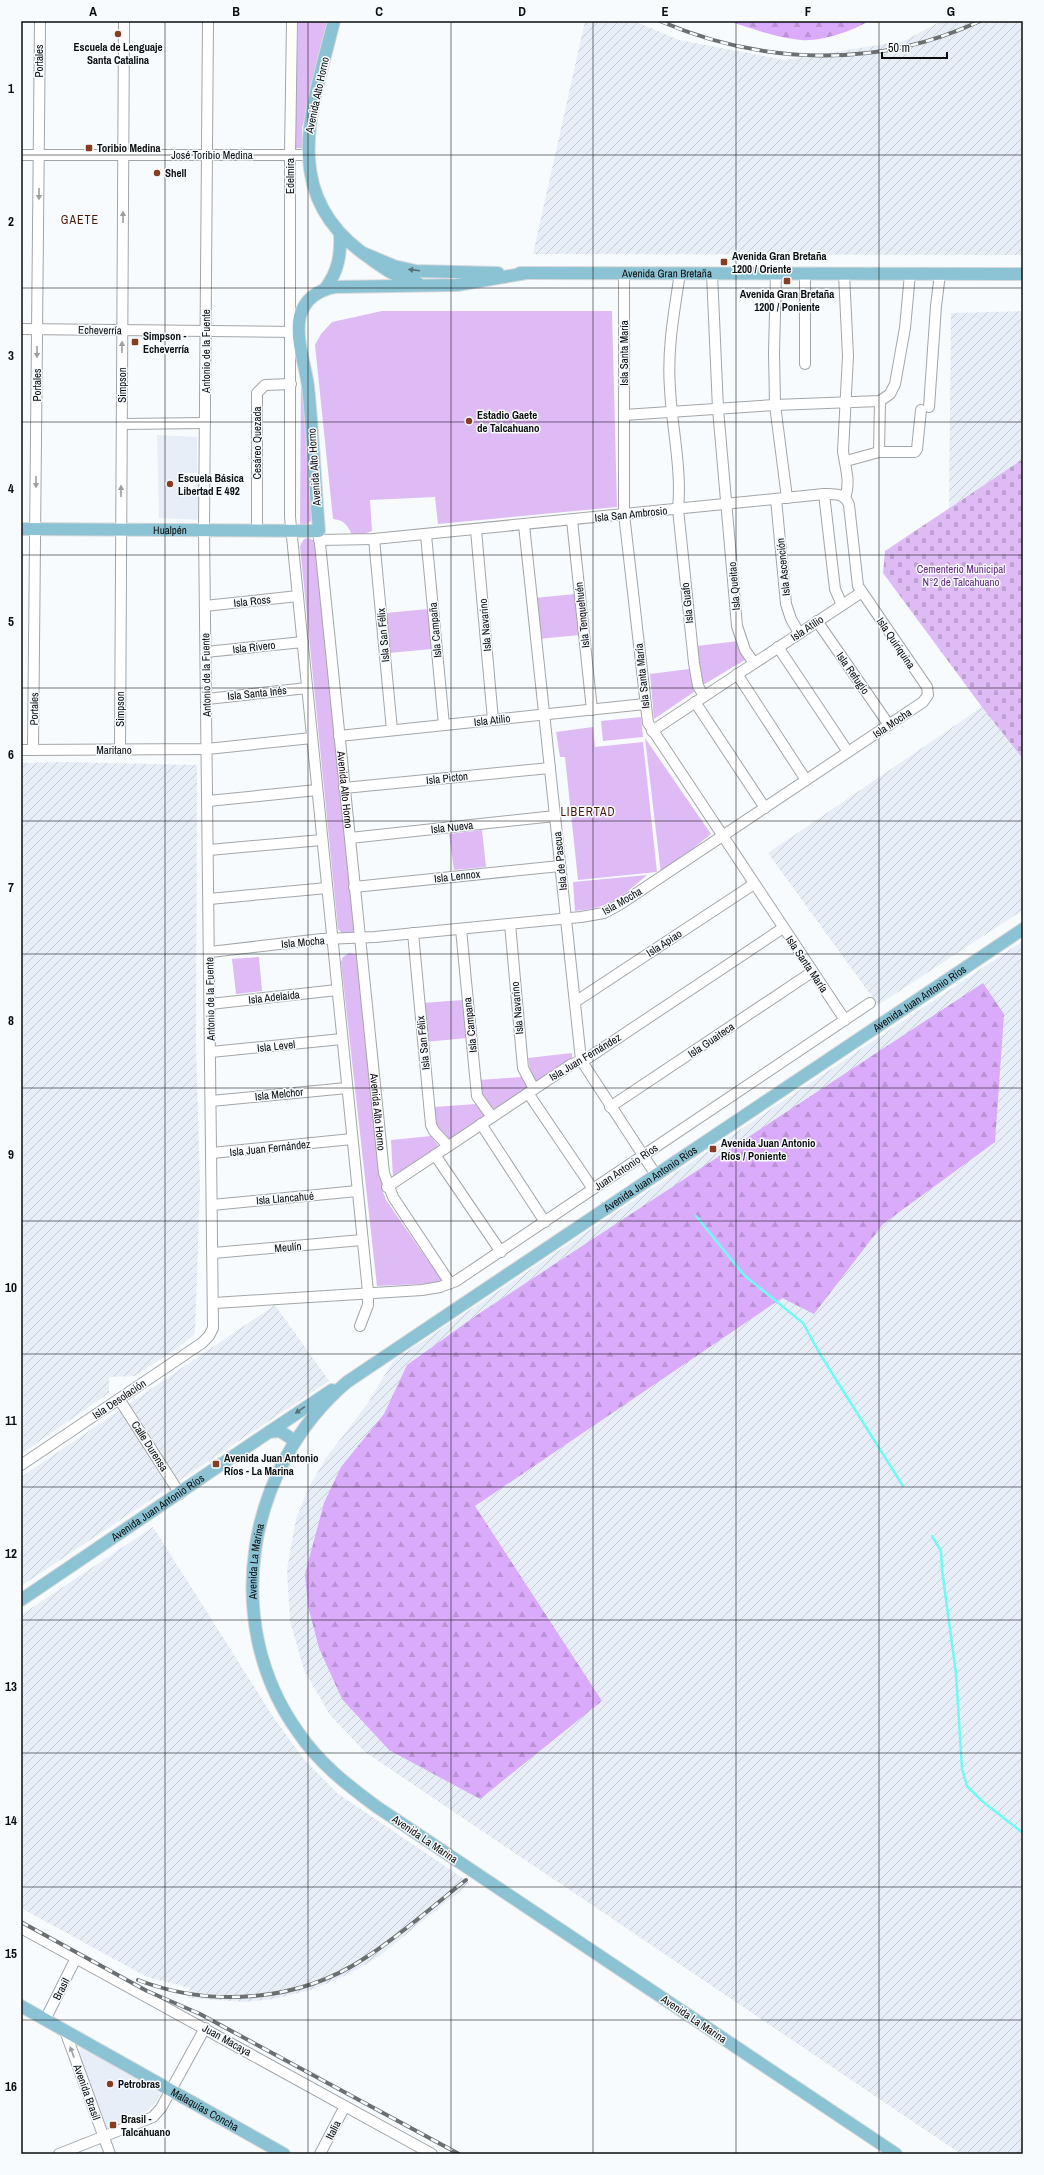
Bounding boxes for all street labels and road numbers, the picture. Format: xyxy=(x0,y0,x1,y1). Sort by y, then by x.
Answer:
street label: Portales xyxy=(32,44,46,78)
street label: Avenida Alto Horno xyxy=(302,56,332,135)
street label: José Toribio Medina xyxy=(171,148,253,162)
street label: Edelmira xyxy=(283,158,297,194)
street label: Avenida Gran Bretaña xyxy=(621,266,712,280)
street label: Antonio de la Fuente xyxy=(199,309,213,394)
street label: Isla Santa María xyxy=(617,320,631,386)
street label: Echeverría xyxy=(78,323,122,337)
street label: Simpson xyxy=(115,367,129,403)
street label: Portales xyxy=(30,368,44,402)
street label: Cesáreo Quezada xyxy=(250,406,264,480)
street label: Avenida Alto Horno xyxy=(304,428,324,507)
street label: Isla San Ambrosio xyxy=(594,503,668,525)
street label: Hualpén xyxy=(153,523,187,537)
street label: Isla Ascención xyxy=(773,537,793,597)
street label: Isla Queitao xyxy=(725,561,743,611)
street label: Isla Tenquehuén xyxy=(572,581,592,649)
street label: Isla Guafo xyxy=(678,582,696,624)
street label: Isla Ross xyxy=(233,592,272,610)
street label: Isla Navarino xyxy=(476,598,494,652)
street label: Isla Campaña xyxy=(426,602,444,658)
street label: Isla San Félix xyxy=(374,607,392,663)
street label: Isla Atilio xyxy=(788,612,826,644)
street label: Isla Quiriquina xyxy=(874,615,918,671)
street label: Antonio de la Fuente xyxy=(198,633,214,718)
street label: Isla Rivero xyxy=(232,638,276,656)
street label: Isla Santa María xyxy=(632,643,652,709)
street label: Isla Refugio xyxy=(833,649,873,697)
street label: Isla Santa Inés xyxy=(227,683,288,703)
street label: Simpson xyxy=(113,691,127,727)
street label: Portales xyxy=(27,692,41,726)
street label: Isla Mocha xyxy=(870,705,914,741)
street label: Isla Atilio xyxy=(473,711,511,729)
street label: Maritano xyxy=(96,743,132,757)
street label: Avenida Alto Horno xyxy=(334,749,356,829)
street label: Isla Picton xyxy=(425,769,469,787)
street label: Isla Nueva xyxy=(430,818,474,836)
street label: Isla de Pascua xyxy=(550,831,570,891)
street label: Isla Lennox xyxy=(433,867,481,885)
street label: Isla Mocha xyxy=(600,884,644,918)
street label: Isla Apiao xyxy=(644,926,684,960)
street label: Isla Mocha xyxy=(281,933,325,951)
street label: Isla Santa María xyxy=(783,933,831,995)
street label: Antonio de la Fuente xyxy=(202,957,218,1042)
street label: Avenida Juan Antonio Ríos xyxy=(869,962,969,1035)
street label: Isla Navarino xyxy=(508,981,526,1035)
street label: Isla Adelaida xyxy=(248,987,300,1007)
street label: Isla Campana xyxy=(460,997,480,1053)
street label: Isla San Félix xyxy=(413,1015,433,1071)
street label: Isla Guaiteca xyxy=(685,1019,737,1061)
street label: Isla Juan Fernández xyxy=(547,1030,624,1084)
street label: Isla Level xyxy=(256,1037,296,1055)
street label: Avenida Alto Horno xyxy=(367,1072,389,1151)
street label: Isla Melchor xyxy=(254,1084,304,1104)
street label: Isla Juan Fernández xyxy=(229,1137,312,1159)
street label: Juan Antonio Ríos xyxy=(592,1140,661,1193)
street label: Avenida Juan Antonio Ríos xyxy=(600,1142,700,1216)
street label: Isla Llancahué xyxy=(255,1188,315,1208)
street label: Meulín xyxy=(274,1239,302,1255)
street label: Isla Desolación xyxy=(90,1376,148,1422)
street label: Calle Durensa xyxy=(129,1418,171,1474)
street label: Avenida Juan Antonio Ríos xyxy=(108,1471,207,1545)
street label: Avenida La Marina xyxy=(245,1522,267,1601)
street label: Avenida La Marina xyxy=(389,1811,460,1866)
street label: Brasil xyxy=(50,1976,72,2002)
street label: Avenida La Marina xyxy=(658,1991,729,2046)
street label: Juan Macaya xyxy=(200,2021,254,2059)
street label: Avenida Brasil xyxy=(70,2061,104,2122)
street label: Malaquías Concha xyxy=(169,2085,241,2134)
street label: Italia xyxy=(322,2118,344,2142)

